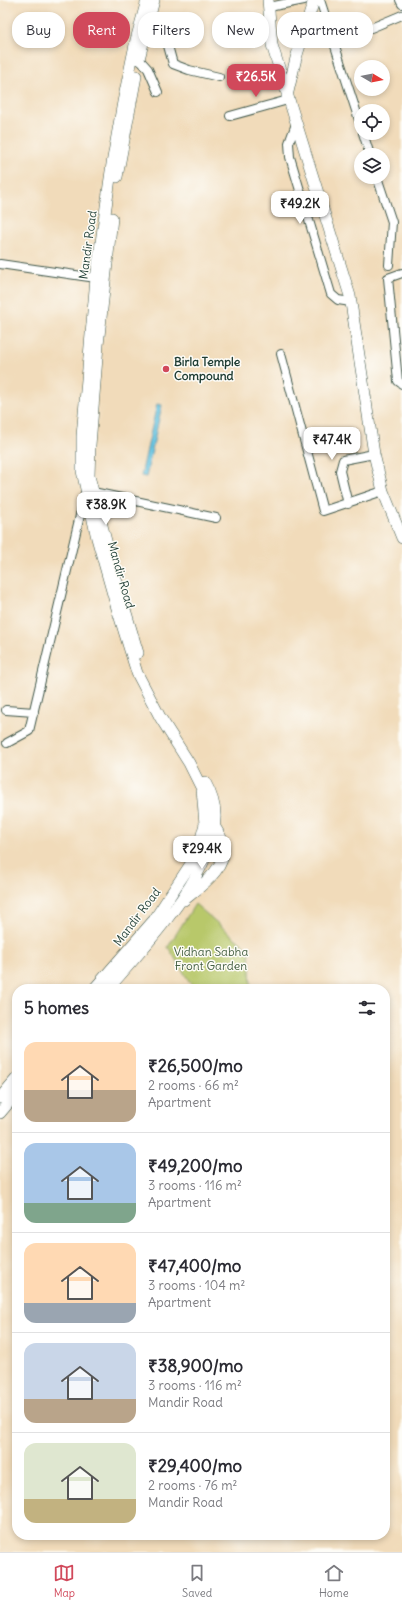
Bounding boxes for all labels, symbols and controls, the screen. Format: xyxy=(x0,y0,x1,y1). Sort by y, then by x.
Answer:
chip: Buy xyxy=(12,12,65,48)
chip: Rent xyxy=(73,12,130,48)
chip: Filters xyxy=(138,12,204,48)
chip: New xyxy=(212,12,269,48)
chip: Apartment xyxy=(277,12,373,48)
north arrow xyxy=(354,60,390,96)
map controls xyxy=(354,60,390,184)
pin: ₹26.5K xyxy=(223,64,289,98)
text: ₹26.5K xyxy=(236,68,276,85)
button: locate xyxy=(354,104,390,140)
button: layers xyxy=(354,148,390,184)
pin: ₹49.2K xyxy=(267,191,333,225)
text: ₹49.2K xyxy=(280,195,320,212)
street label: Mandir Road xyxy=(75,210,100,280)
place label: Birla Temple Compound xyxy=(174,354,241,384)
marker: Birla Temple Compound xyxy=(161,364,171,374)
pin: ₹47.4K xyxy=(299,427,365,461)
text: ₹47.4K xyxy=(312,431,352,448)
pin: ₹38.9K xyxy=(73,492,139,526)
text: ₹38.9K xyxy=(86,496,126,513)
street label: Mandir Road xyxy=(105,540,138,610)
pin: ₹29.4K xyxy=(169,836,235,870)
text: ₹29.4K xyxy=(182,840,222,857)
street label: Mandir Road xyxy=(110,885,163,949)
park label: Vidhan Sabha Front Garden xyxy=(174,944,249,973)
text: 5 homes xyxy=(24,997,89,1019)
icon: filters xyxy=(356,997,378,1019)
text: ₹26,500/mo xyxy=(148,1055,243,1077)
icon: home xyxy=(56,1058,104,1106)
text: 2 rooms · 66 m² xyxy=(148,1077,239,1094)
text: Apartment xyxy=(148,1094,211,1111)
text: ₹49,200/mo xyxy=(148,1155,242,1177)
icon: home xyxy=(56,1159,104,1207)
text: 3 rooms · 116 m² xyxy=(148,1177,242,1194)
text: Apartment xyxy=(148,1194,211,1211)
text: ₹47,400/mo xyxy=(148,1255,241,1277)
icon: home xyxy=(56,1259,104,1307)
text: 3 rooms · 104 m² xyxy=(148,1277,245,1294)
text: Apartment xyxy=(148,1294,211,1311)
text: ₹38,900/mo xyxy=(148,1355,243,1377)
icon: home xyxy=(56,1359,104,1407)
text: 3 rooms · 116 m² xyxy=(148,1377,242,1394)
text: Mandir Road xyxy=(148,1394,223,1411)
text: ₹29,400/mo xyxy=(148,1455,242,1477)
icon: home xyxy=(56,1459,104,1507)
text: 2 rooms · 76 m² xyxy=(148,1477,237,1494)
text: Mandir Road xyxy=(148,1494,223,1511)
tab: Map xyxy=(53,1562,75,1600)
tab: Saved xyxy=(182,1562,212,1600)
tab: Home xyxy=(319,1562,349,1600)

